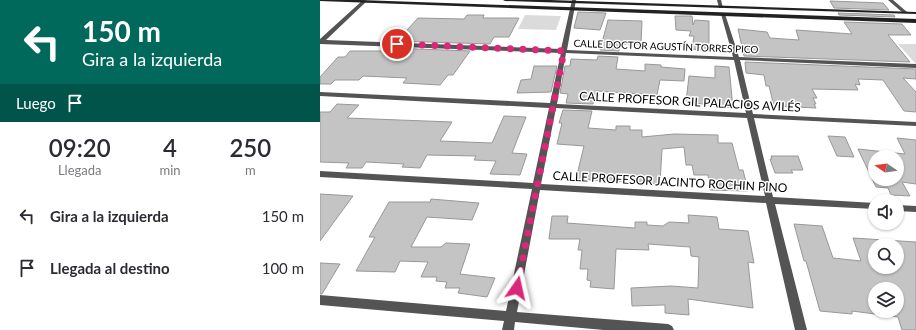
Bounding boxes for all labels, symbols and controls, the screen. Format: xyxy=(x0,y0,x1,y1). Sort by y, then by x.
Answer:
text: 150 m xyxy=(82,14,161,48)
icon: left xyxy=(16,16,68,68)
pin xyxy=(380,27,414,61)
icon: arrive xyxy=(386,33,408,55)
street label: CALLE DOCTOR AGUSTÍN TORRES PICO xyxy=(573,37,759,55)
text: Gira a la izquierda xyxy=(82,48,222,70)
street label: CALLE PROFESOR GIL PALACIOS AVILÉS xyxy=(579,88,801,115)
icon: arrive xyxy=(64,92,86,114)
text: Luego xyxy=(16,94,56,112)
text: 09:20 xyxy=(49,133,111,162)
text: 4 xyxy=(163,133,177,162)
text: 250 xyxy=(229,133,271,162)
north arrow xyxy=(868,150,904,186)
map controls xyxy=(868,150,904,318)
text: Llegada xyxy=(58,162,102,178)
text: min xyxy=(159,162,181,178)
text: m xyxy=(245,162,256,178)
street label: CALLE PROFESOR JACINTO ROCHIN PINO xyxy=(552,168,788,195)
button: sound xyxy=(868,194,904,230)
icon: left xyxy=(16,205,38,227)
text: Gira a la izquierda xyxy=(50,207,169,225)
text: 150 m xyxy=(262,207,304,225)
button: search xyxy=(868,238,904,274)
icon: arrive xyxy=(16,257,38,279)
text: Llegada al destino xyxy=(50,259,170,277)
text: 100 m xyxy=(262,259,304,277)
position arrow xyxy=(496,267,538,309)
button: layers xyxy=(868,282,904,318)

